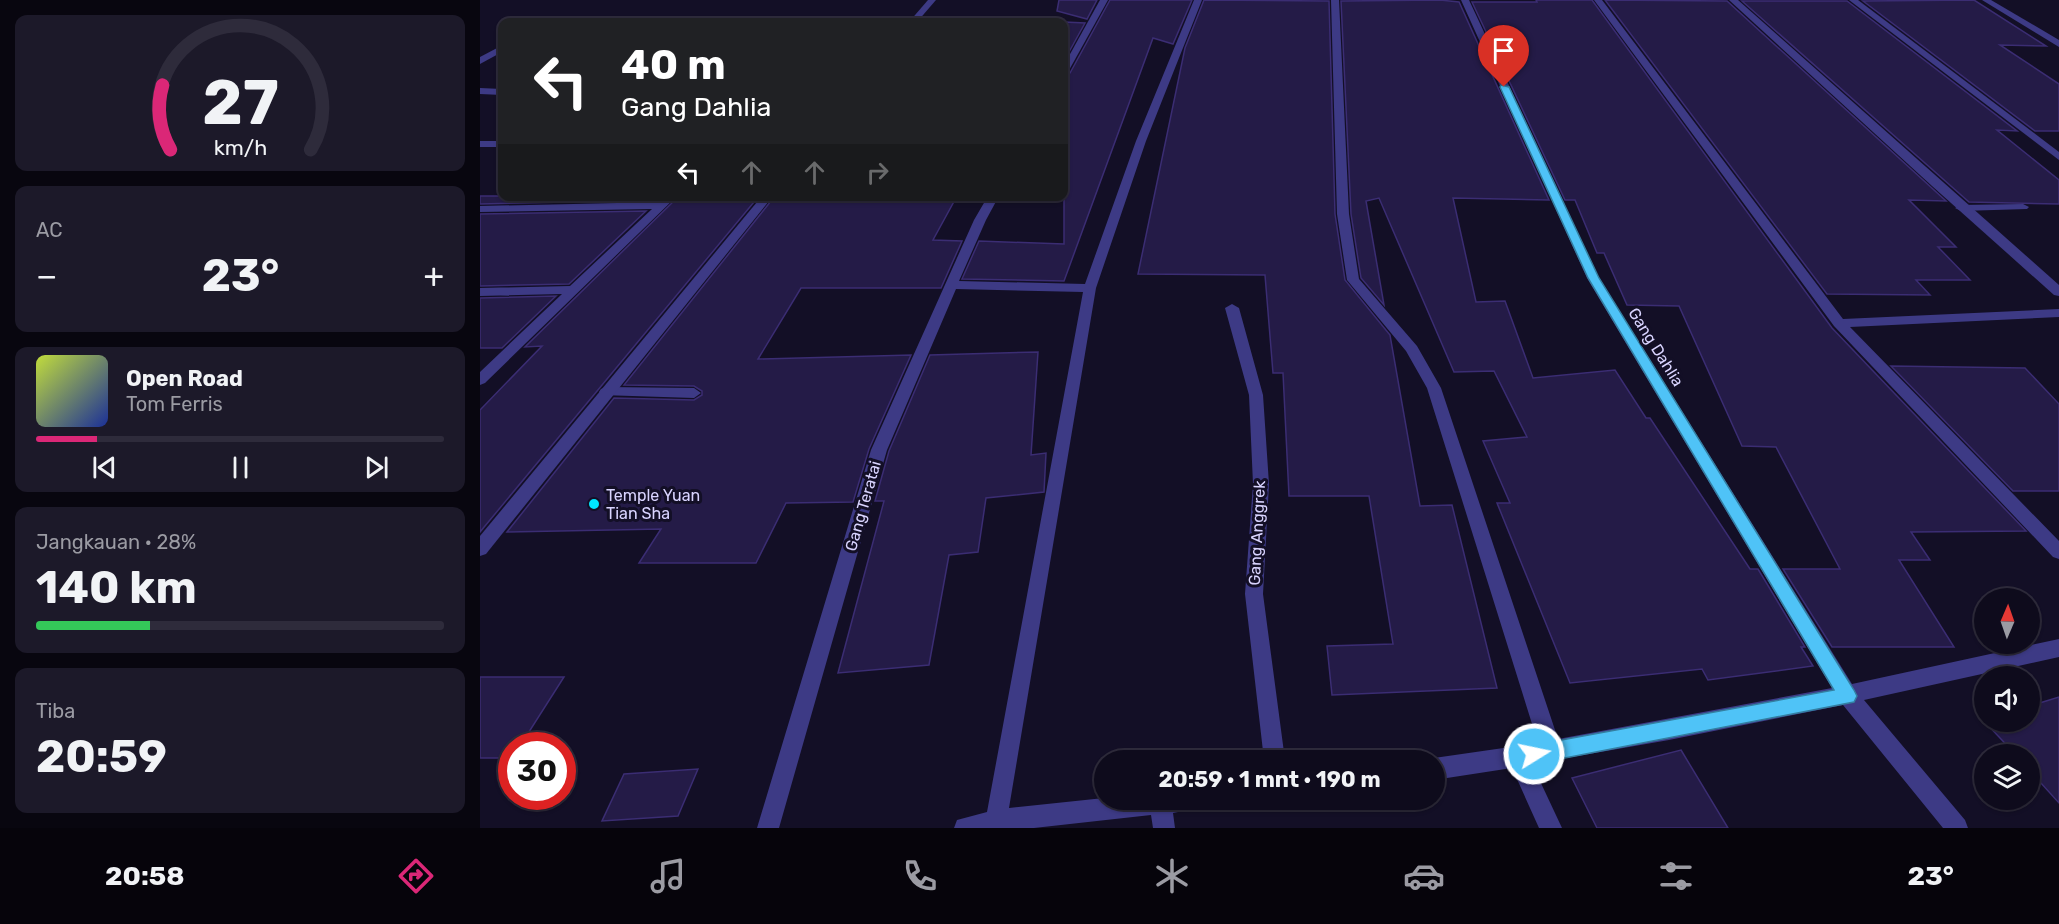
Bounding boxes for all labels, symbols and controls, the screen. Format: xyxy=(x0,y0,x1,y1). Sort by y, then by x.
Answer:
pin xyxy=(1478,25,1529,87)
icon: arrive xyxy=(1487,34,1520,67)
text: 40 m xyxy=(621,40,726,90)
icon: left xyxy=(522,42,600,120)
text: 27 xyxy=(202,66,278,140)
text: Gang Dahlia xyxy=(621,91,771,123)
text: km/h xyxy=(213,135,267,160)
icon: left xyxy=(672,156,705,189)
icon: ahead xyxy=(735,156,768,189)
icon: ahead xyxy=(798,156,831,189)
icon: right xyxy=(861,156,894,189)
text: AC xyxy=(36,218,62,242)
text: 23° xyxy=(202,249,279,302)
text: − xyxy=(36,256,57,295)
text: + xyxy=(423,256,444,295)
street label: Gang Dahlia xyxy=(1624,304,1688,390)
text: Open Road xyxy=(126,365,243,392)
text: Tom Ferris xyxy=(126,392,223,416)
icon: previous xyxy=(88,451,121,484)
icon: pause xyxy=(224,451,257,484)
icon: next xyxy=(360,451,393,484)
street label: Gang Teratai xyxy=(841,459,885,553)
street label: Gang Anggrek xyxy=(1245,479,1269,586)
place label: Temple Yuan Tian Sha xyxy=(606,486,700,523)
marker: Temple Yuan Tian Sha xyxy=(587,497,601,511)
text: Jangkauan · 28% xyxy=(36,530,196,554)
text: 140 km xyxy=(36,561,197,614)
north arrow xyxy=(1974,588,2040,654)
map controls xyxy=(1974,588,2040,810)
button: sound xyxy=(1974,666,2040,732)
text: Tiba xyxy=(36,699,75,723)
position arrow xyxy=(1502,722,1566,786)
text: 20:59 xyxy=(36,730,167,783)
speed limit sign: 30 xyxy=(498,732,576,810)
button: layers xyxy=(1974,744,2040,810)
text: 20:59 · 1 mnt · 190 m xyxy=(1158,766,1381,793)
icon: directions xyxy=(395,855,437,897)
icon: music xyxy=(647,855,689,897)
icon: phone xyxy=(899,855,941,897)
icon: climate xyxy=(1151,855,1193,897)
icon: car xyxy=(1403,855,1445,897)
icon: filters xyxy=(1655,855,1697,897)
text: 20:58 xyxy=(105,860,185,892)
text: 23° xyxy=(1907,860,1954,892)

